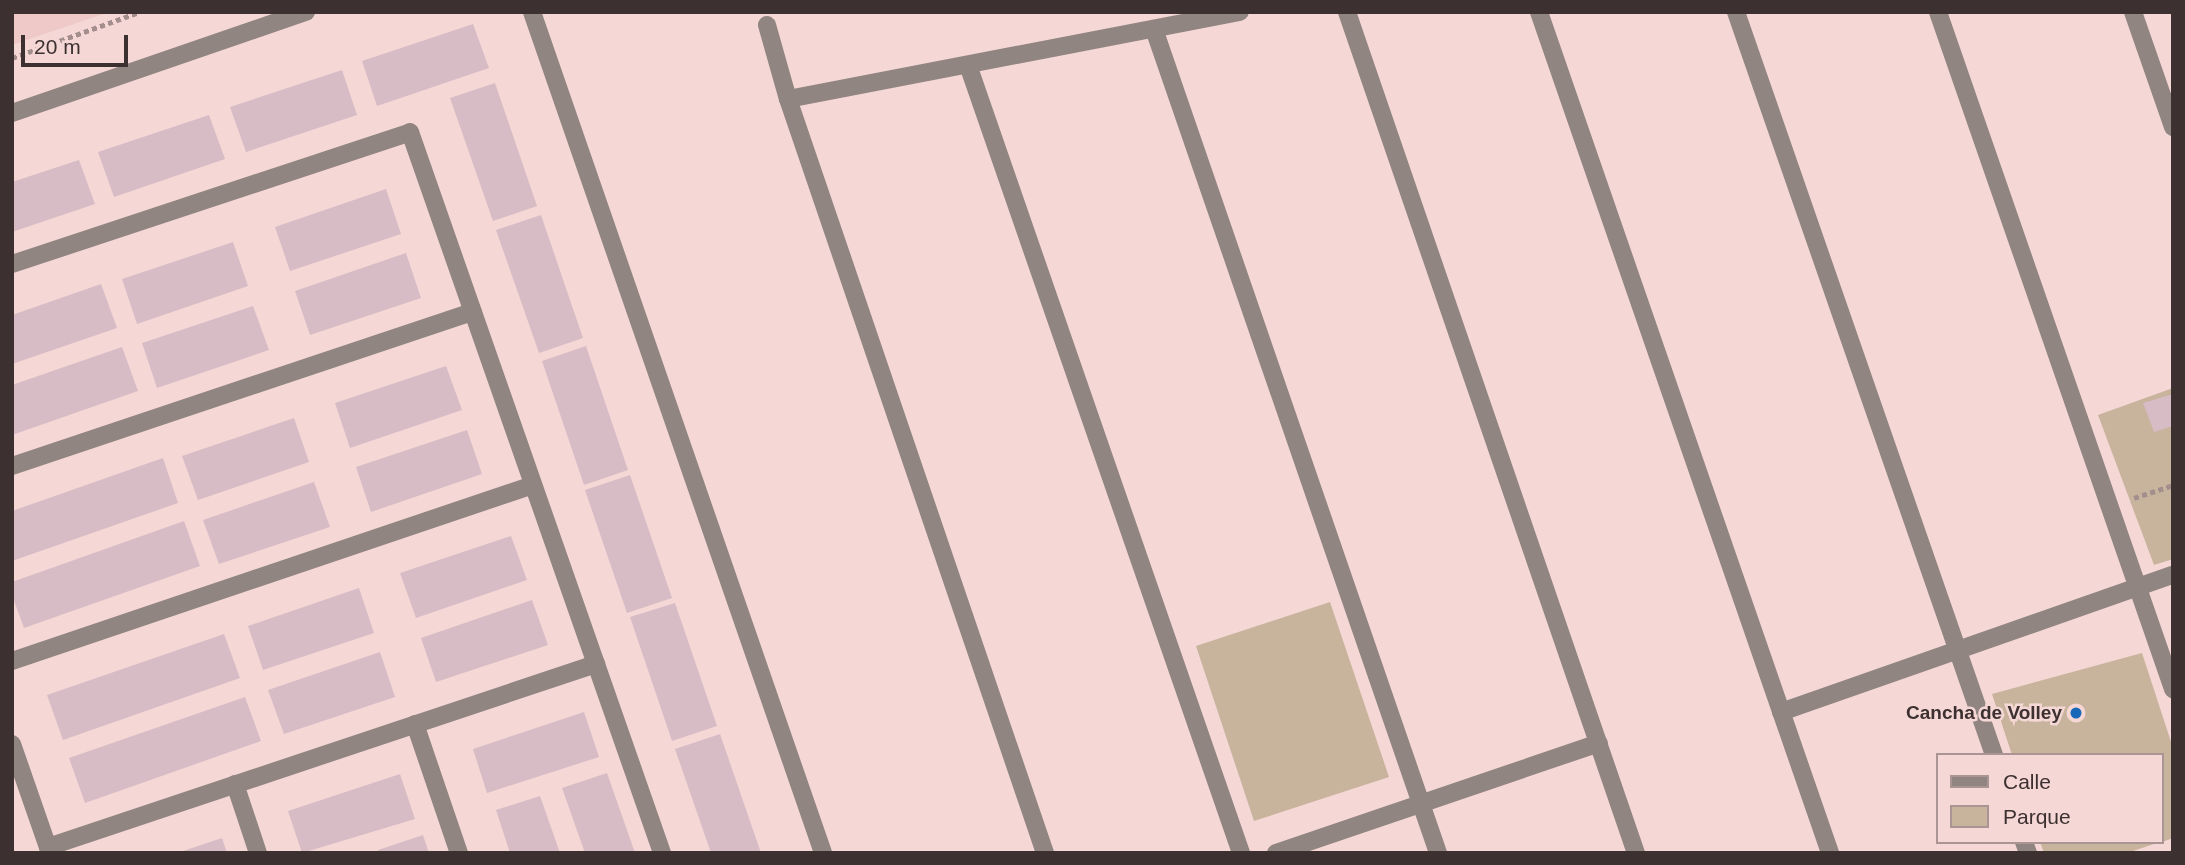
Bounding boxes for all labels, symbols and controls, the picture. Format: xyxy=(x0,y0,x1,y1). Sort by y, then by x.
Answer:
scale bar xyxy=(24,21,131,65)
text: 20 m xyxy=(34,35,81,58)
place label: Cancha de Volley xyxy=(1906,702,2062,724)
marker: Cancha de Volley xyxy=(2068,705,2084,721)
legend xyxy=(1937,753,2164,844)
text: Calle xyxy=(2003,770,2051,793)
text: Parque xyxy=(2003,805,2071,828)

